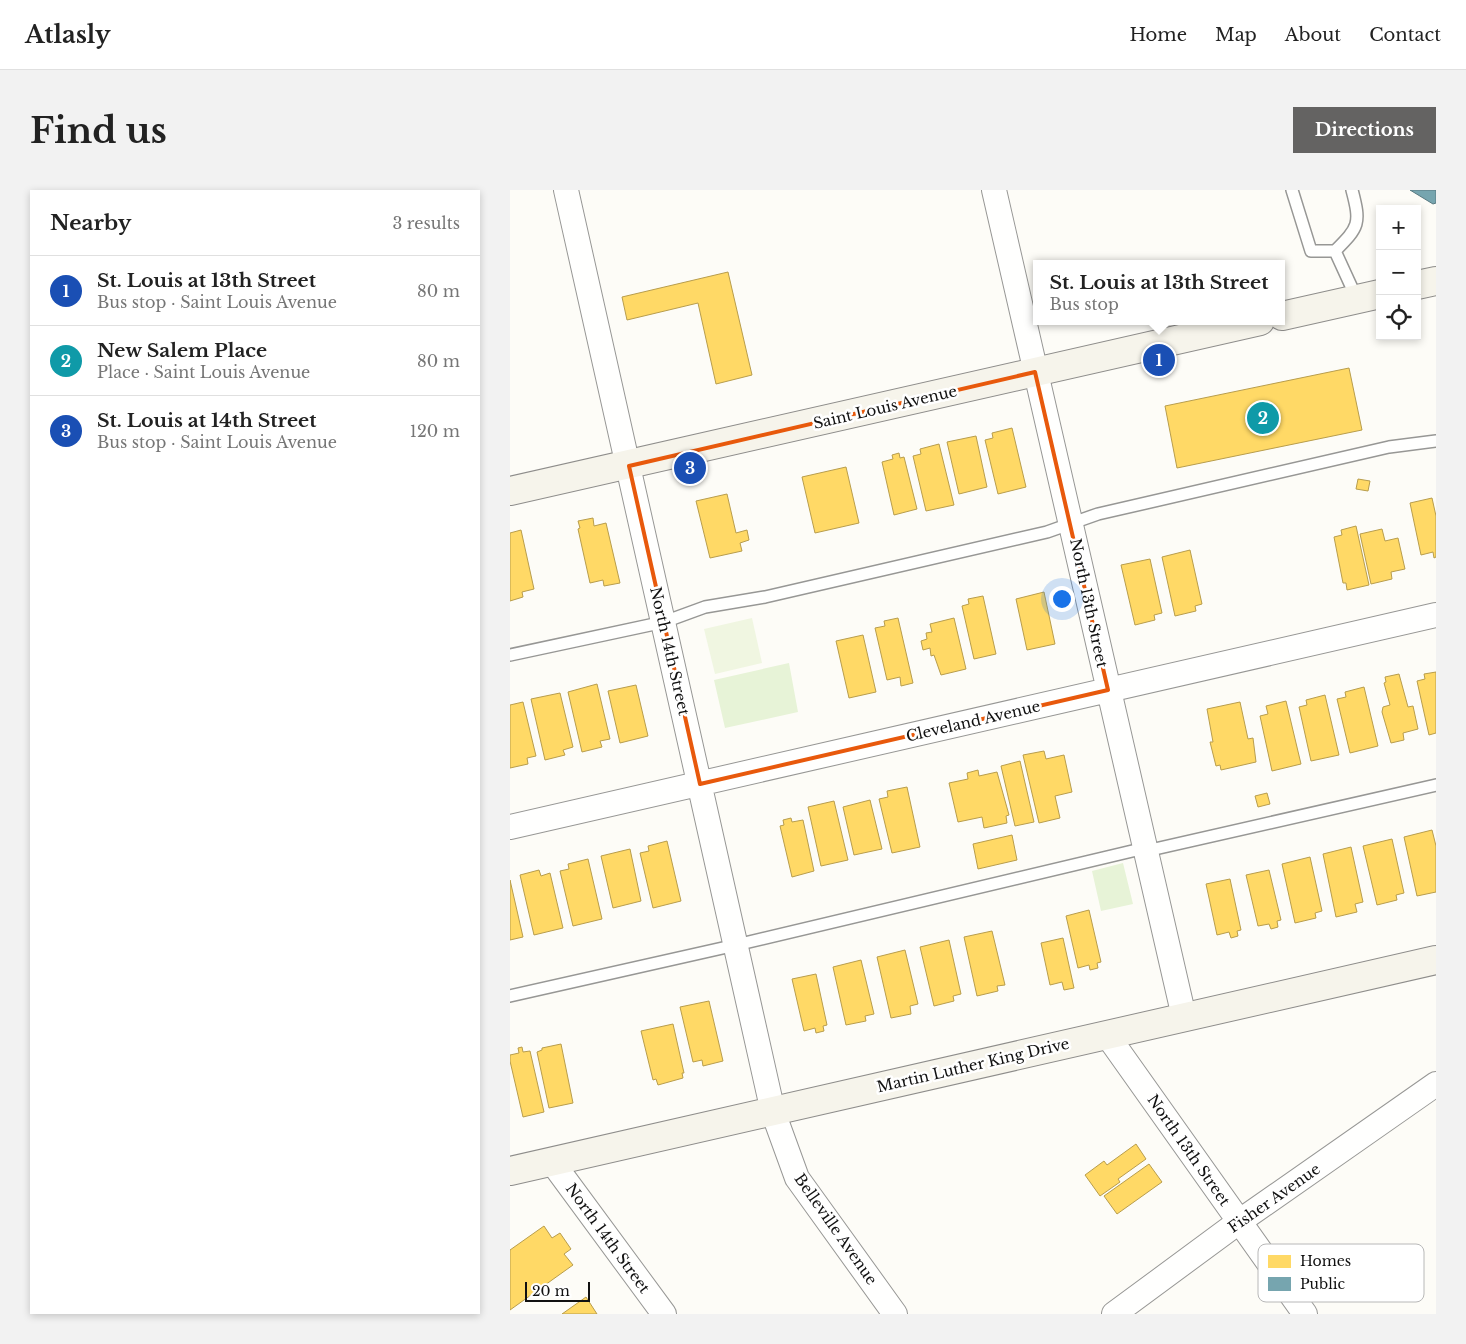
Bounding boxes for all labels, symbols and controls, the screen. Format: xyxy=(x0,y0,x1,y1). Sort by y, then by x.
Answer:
text: Atlasly xyxy=(25,20,111,49)
text: Home xyxy=(1129,24,1187,46)
text: Map xyxy=(1215,24,1257,46)
text: About xyxy=(1285,24,1341,46)
text: Contact xyxy=(1369,24,1441,46)
button: Directions xyxy=(1293,107,1436,153)
text: Find us xyxy=(30,109,167,152)
map controls xyxy=(1376,205,1421,340)
button: + xyxy=(1376,205,1421,250)
text: Nearby xyxy=(50,210,131,236)
text: 3 results xyxy=(392,213,460,233)
button: − xyxy=(1376,250,1421,295)
popup xyxy=(1033,260,1285,325)
text: St. Louis at 13th Street xyxy=(97,269,316,292)
text: St. Louis at 13th Street xyxy=(1050,271,1268,294)
text: 1 xyxy=(63,281,69,301)
text: 80 m xyxy=(417,281,460,301)
text: Bus stop · Saint Louis Avenue xyxy=(97,292,337,312)
text: Bus stop xyxy=(1050,294,1119,314)
button: locate xyxy=(1376,295,1421,340)
text: New Salem Place xyxy=(97,339,267,362)
pin: 1 xyxy=(1143,341,1175,379)
text: 2 xyxy=(61,351,71,371)
text: 80 m xyxy=(417,351,460,371)
text: Place · Saint Louis Avenue xyxy=(97,362,310,382)
street label: Saint Louis Avenue xyxy=(811,381,959,433)
pin: 2 xyxy=(1247,399,1279,437)
text: St. Louis at 14th Street xyxy=(97,409,316,432)
text: 3 xyxy=(61,421,71,441)
text: 120 m xyxy=(410,421,460,441)
text: Bus stop · Saint Louis Avenue xyxy=(97,432,337,452)
pin: 3 xyxy=(674,449,706,487)
street label: North 13th Street xyxy=(1066,537,1112,670)
street label: North 14th Street xyxy=(646,585,694,717)
your location xyxy=(1049,586,1075,612)
street label: Cleveland Avenue xyxy=(904,696,1042,746)
street label: Martin Luther King Drive xyxy=(875,1034,1071,1096)
street label: North 13th Street xyxy=(1143,1091,1235,1210)
street label: Fisher Avenue xyxy=(1224,1159,1324,1237)
street label: Belleville Avenue xyxy=(790,1170,882,1288)
street label: North 14th Street xyxy=(562,1179,654,1297)
legend xyxy=(1258,1244,1424,1302)
text: Homes xyxy=(1300,1252,1351,1270)
text: Public xyxy=(1300,1275,1345,1293)
scale bar xyxy=(525,1279,590,1302)
text: 20 m xyxy=(532,1282,570,1300)

